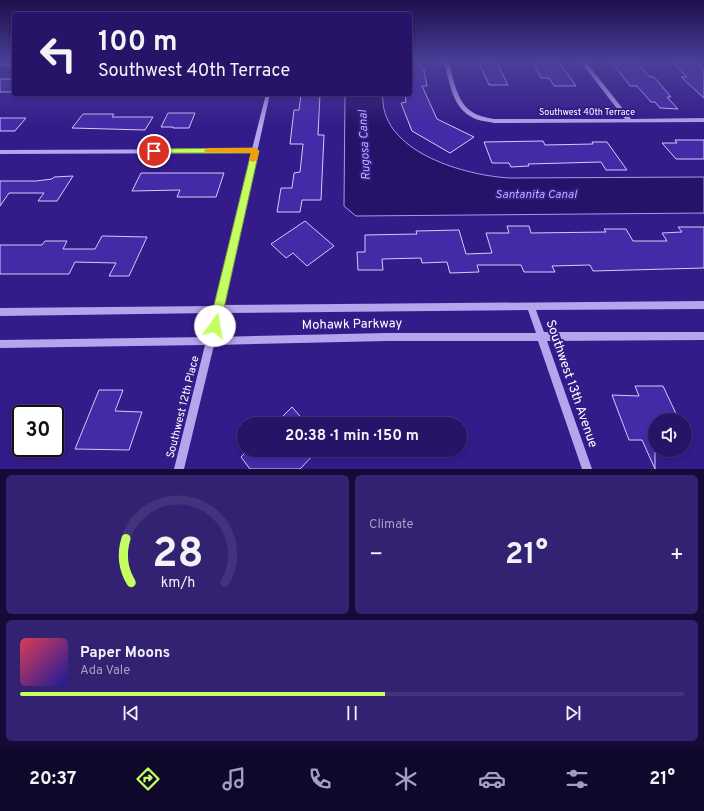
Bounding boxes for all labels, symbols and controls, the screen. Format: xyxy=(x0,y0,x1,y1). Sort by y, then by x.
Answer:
text: 100 m xyxy=(98,25,178,61)
icon: left xyxy=(32,28,84,80)
text: Southwest 40th Terrace xyxy=(98,60,290,83)
street label: Southwest 40th Terrace xyxy=(539,107,635,118)
water label: Rugosa Canal xyxy=(355,108,375,181)
pin xyxy=(137,134,171,168)
icon: arrive xyxy=(143,140,165,162)
water label: Santanita Canal xyxy=(495,187,578,203)
position arrow xyxy=(194,305,236,347)
street label: Mohawk Parkway xyxy=(302,316,403,334)
street label: Southwest 13th Avenue xyxy=(542,318,600,450)
street label: Southwest 12th Place xyxy=(164,354,203,460)
speed limit sign: 30 xyxy=(12,405,64,457)
map controls xyxy=(648,413,692,457)
button: sound xyxy=(648,413,692,457)
text: 20:38 · 1 min · 150 m xyxy=(285,427,419,446)
text: Climate xyxy=(369,517,414,533)
text: 28 xyxy=(152,528,203,581)
text: 21° xyxy=(505,537,548,574)
text: − xyxy=(369,542,383,569)
text: + xyxy=(670,542,684,569)
text: km/h xyxy=(160,573,195,591)
text: Paper Moons xyxy=(80,644,170,663)
text: Ada Vale xyxy=(80,663,130,679)
icon: previous xyxy=(120,702,142,724)
icon: pause xyxy=(341,702,363,724)
icon: next xyxy=(562,702,584,724)
icon: directions xyxy=(134,765,162,793)
icon: music xyxy=(220,765,248,793)
icon: phone xyxy=(306,765,334,793)
icon: climate xyxy=(392,765,420,793)
icon: car xyxy=(478,765,506,793)
icon: filters xyxy=(563,765,591,793)
text: 20:37 xyxy=(29,768,76,791)
text: 21° xyxy=(649,768,675,791)

